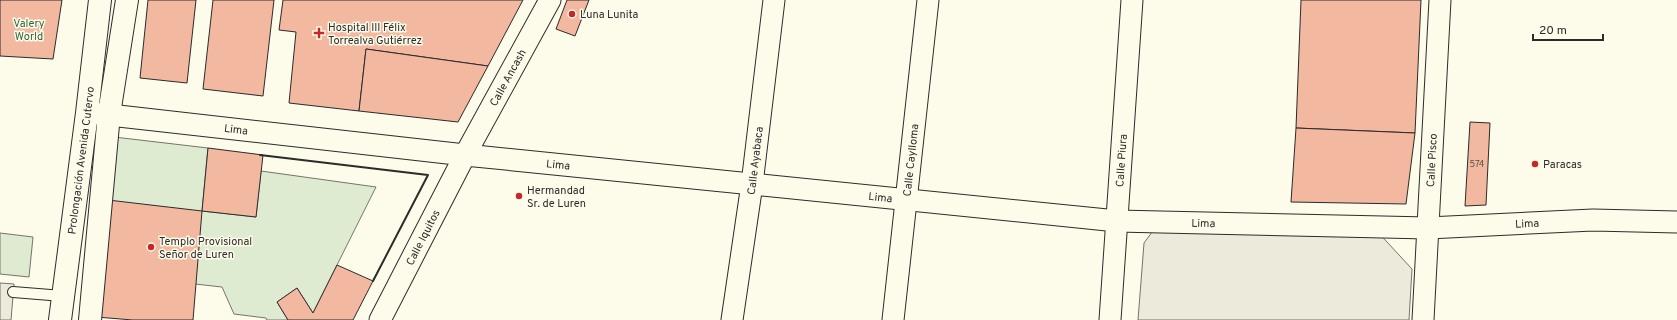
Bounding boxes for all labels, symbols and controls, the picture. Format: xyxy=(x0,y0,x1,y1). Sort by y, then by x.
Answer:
place label: Luna Lunita xyxy=(580,8,638,22)
marker: Luna Lunita xyxy=(567,9,577,19)
scale bar xyxy=(1533,16,1603,42)
park label: Valery World xyxy=(13,17,45,44)
place label: Hospital III Félix Torrealva Gutiérrez xyxy=(328,21,422,48)
text: 20 m xyxy=(1539,23,1567,39)
marker: Hospital III Félix Torrealva Gutiérrez xyxy=(313,27,325,39)
street label: Calle Ancash xyxy=(487,47,530,109)
street label: Prolongación Avenida Cutervo xyxy=(65,86,98,235)
street label: Lima xyxy=(223,122,249,139)
street label: Calle Caylloma xyxy=(901,123,922,197)
street label: Calle Ayabaca xyxy=(744,126,767,196)
street label: Calle Piura xyxy=(1113,133,1131,187)
street label: Calle Pisco xyxy=(1424,133,1441,187)
street label: Lima xyxy=(545,157,571,174)
place label: Paracas xyxy=(1543,158,1582,172)
house number: 574 xyxy=(1470,159,1485,170)
marker: Paracas xyxy=(1530,159,1540,169)
place label: Hermandad Sr. de Luren xyxy=(527,184,586,211)
street label: Lima xyxy=(868,190,893,206)
marker: Hermandad Sr. de Luren xyxy=(514,191,524,201)
street label: Calle Iquitos xyxy=(403,208,444,268)
street label: Lima xyxy=(1191,217,1216,231)
street label: Lima xyxy=(1515,217,1540,232)
place label: Templo Provisional Señor de Luren xyxy=(159,235,252,262)
marker: Templo Provisional Señor de Luren xyxy=(146,242,156,252)

